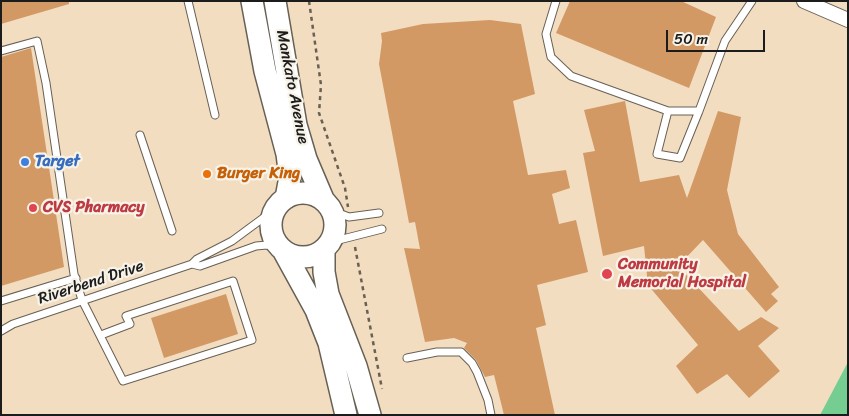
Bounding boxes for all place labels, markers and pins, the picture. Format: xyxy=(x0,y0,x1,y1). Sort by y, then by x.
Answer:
place label: Target xyxy=(35,152,80,172)
marker: Target xyxy=(19,156,31,168)
place label: Burger King xyxy=(217,164,300,184)
marker: Burger King xyxy=(201,168,213,180)
place label: CVS Pharmacy xyxy=(43,198,144,218)
marker: CVS Pharmacy xyxy=(27,202,39,214)
place label: Community Memorial Hospital xyxy=(618,255,746,293)
marker: Community Memorial Hospital xyxy=(600,267,614,281)

